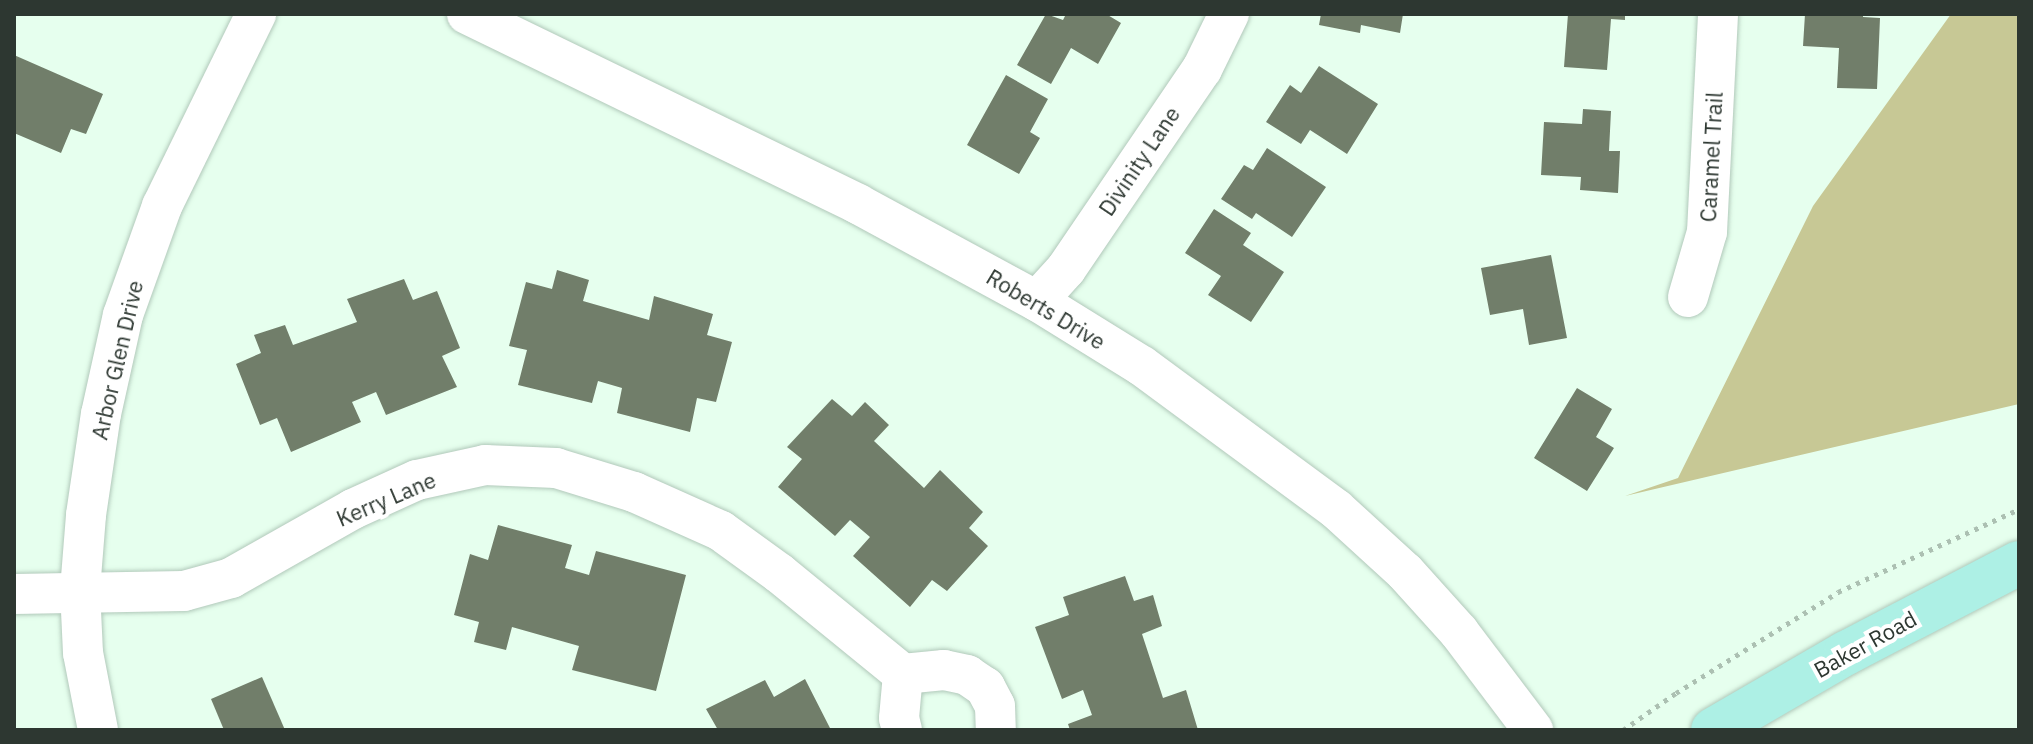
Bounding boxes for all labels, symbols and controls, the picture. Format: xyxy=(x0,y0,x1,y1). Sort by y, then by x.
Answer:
street label: Caramel Trail xyxy=(1694,91,1728,223)
street label: Divinity Lane xyxy=(1093,101,1185,221)
street label: Roberts Drive xyxy=(982,263,1110,355)
street label: Arbor Glen Drive xyxy=(86,278,148,442)
street label: Kerry Lane xyxy=(332,466,440,532)
street label: Baker Road xyxy=(1809,605,1921,683)

